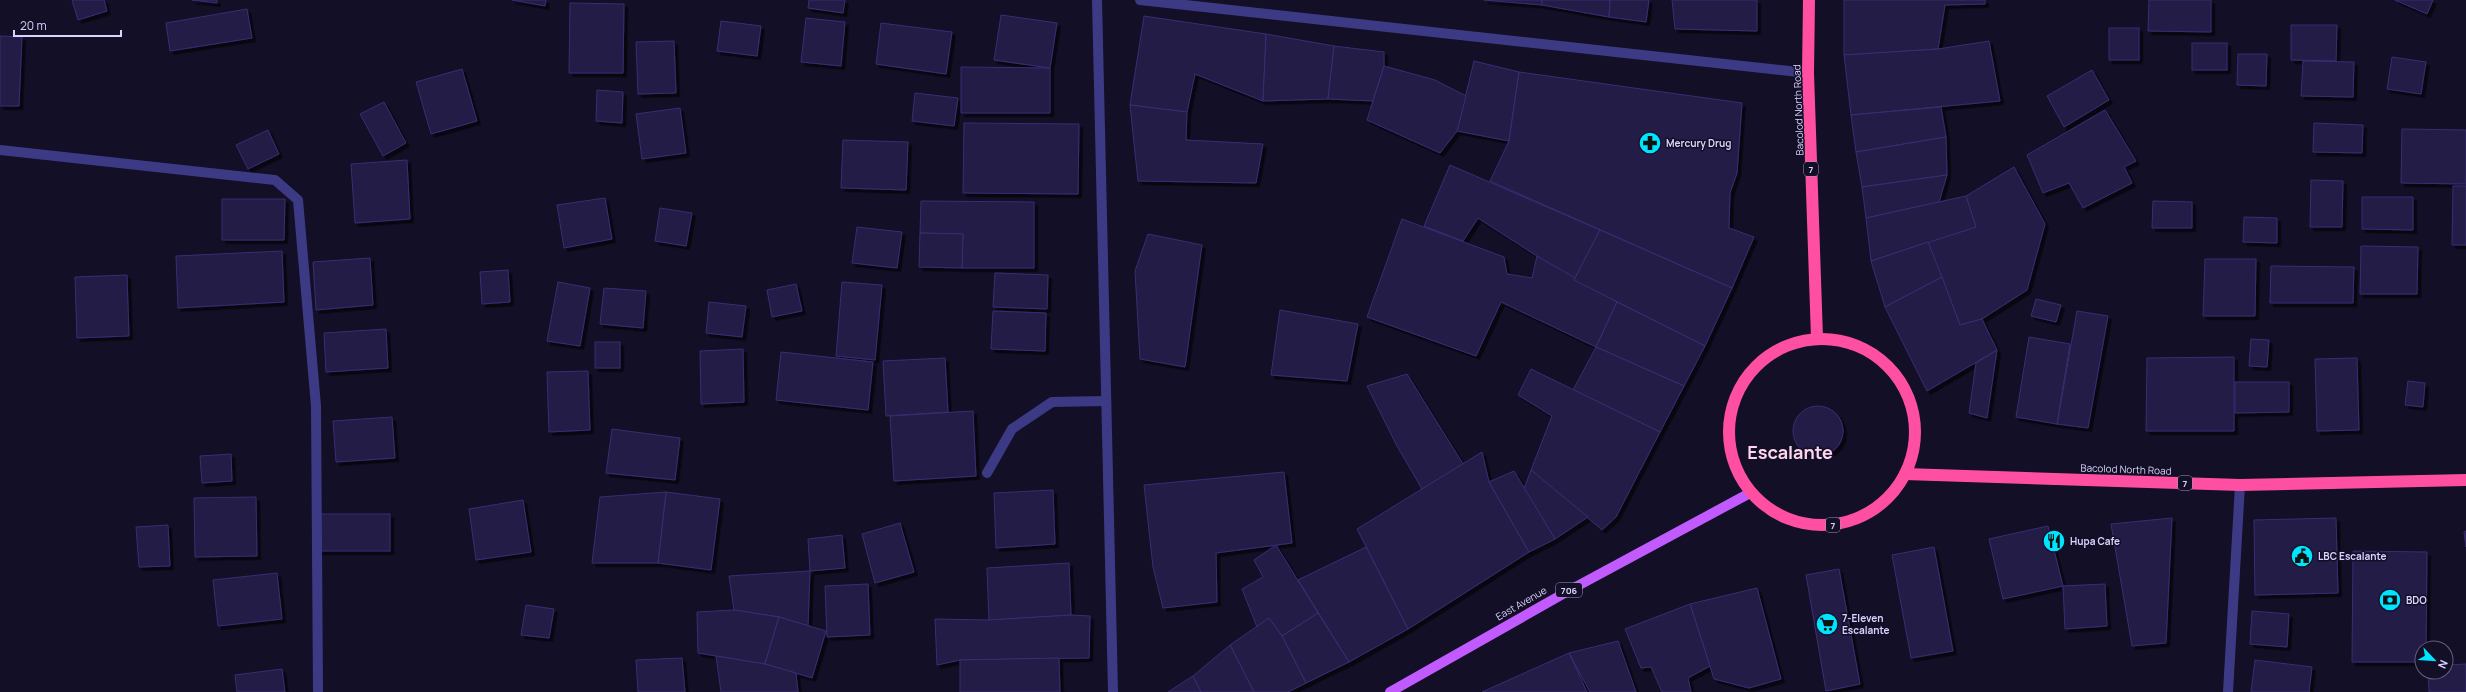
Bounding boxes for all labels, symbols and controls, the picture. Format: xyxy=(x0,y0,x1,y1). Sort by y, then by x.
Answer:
scale bar xyxy=(14,12,121,38)
text: 20 m xyxy=(20,17,47,34)
street label: Bacolod North Road xyxy=(1789,64,1807,156)
pharmacy icon: Mercury Drug xyxy=(1637,130,1663,156)
place label: Mercury Drug xyxy=(1666,136,1731,150)
road number: 7 xyxy=(1804,162,1818,176)
district label: Escalante xyxy=(1747,440,1833,464)
street label: Bacolod North Road xyxy=(2080,460,2172,478)
road number: 7 xyxy=(2178,476,2192,490)
road number: 7 xyxy=(1826,518,1840,532)
restaurant icon: Hupa Cafe xyxy=(2041,528,2067,554)
place label: Hupa Cafe xyxy=(2070,534,2120,548)
public building icon: LBC Escalante xyxy=(2289,543,2315,569)
place label: LBC Escalante xyxy=(2318,549,2387,563)
street label: East Avenue xyxy=(1493,583,1549,623)
road number: 706 xyxy=(1556,583,1582,597)
bank icon: BDO xyxy=(2377,587,2403,613)
place label: BDO xyxy=(2406,593,2427,607)
supermarket icon: 7-Eleven Escalante xyxy=(1814,611,1840,637)
place label: 7-Eleven Escalante xyxy=(1842,611,1890,637)
north arrow xyxy=(2414,640,2454,680)
text: N xyxy=(2435,658,2452,671)

